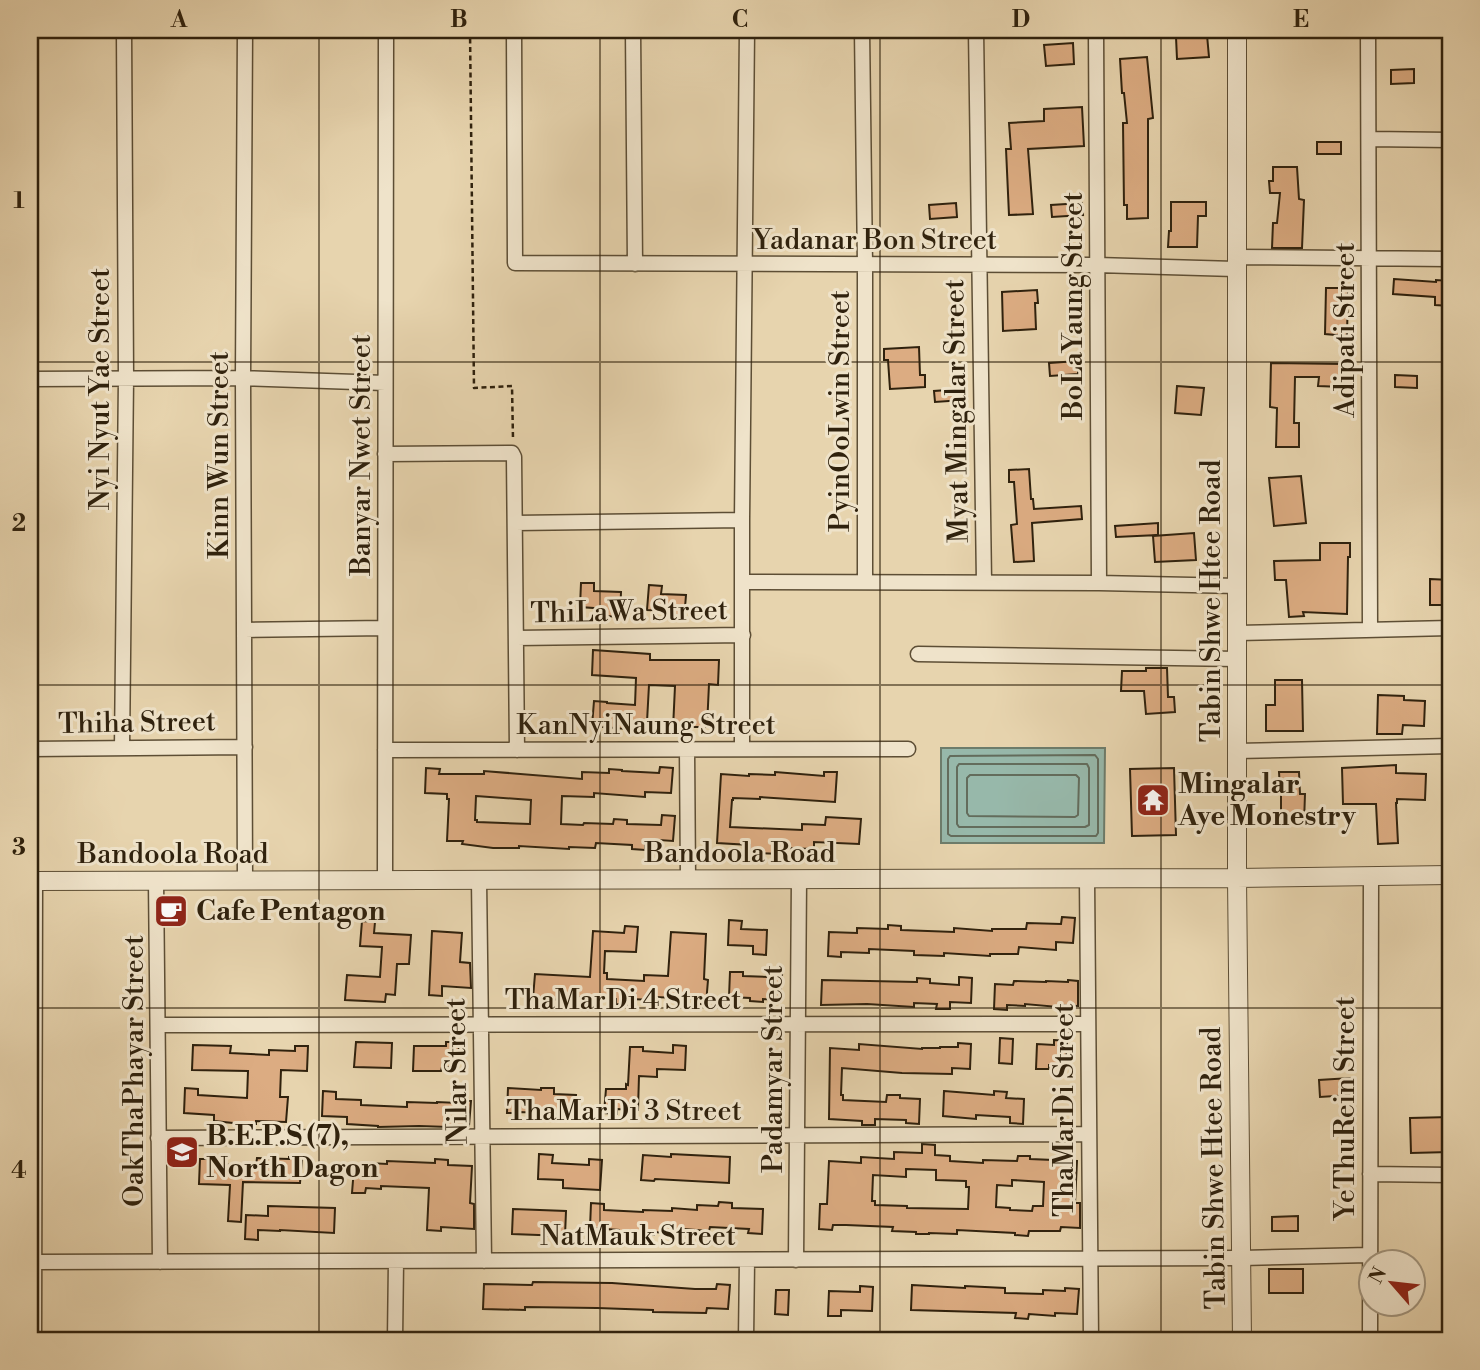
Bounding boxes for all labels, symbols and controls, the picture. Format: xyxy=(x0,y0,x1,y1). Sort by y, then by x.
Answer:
text: A xyxy=(170,6,188,34)
text: B xyxy=(450,6,468,34)
text: C xyxy=(732,6,748,34)
text: D xyxy=(1012,6,1030,34)
text: E xyxy=(1293,6,1309,34)
text: 1 xyxy=(13,187,25,215)
street label: BoLaYaung Street xyxy=(1056,192,1091,421)
street label: Yadanar Bon Street xyxy=(751,223,997,258)
street label: Adipati Street xyxy=(1328,242,1363,419)
street label: Nyi Nyut Yae Street xyxy=(83,268,118,510)
street label: Myat Mingalar Street xyxy=(937,279,977,543)
street label: PyinOoLwin Street xyxy=(823,290,858,532)
street label: Banyar Nwet Street xyxy=(344,334,379,577)
street label: Kinn Wun Street xyxy=(202,351,237,559)
street label: Tabin Shwe Htee Road xyxy=(1194,460,1229,742)
text: 2 xyxy=(12,510,26,538)
street label: ThiLaWa Street xyxy=(530,593,728,631)
street label: Thiha Street xyxy=(58,704,216,742)
street label: KanNyiNaung Street xyxy=(516,708,776,743)
place label: Mingalar Aye Monestry xyxy=(1177,767,1357,834)
temple icon: Mingalar Aye Monestry xyxy=(1134,781,1172,819)
text: 3 xyxy=(12,834,26,862)
street label: Bandoola Road xyxy=(643,836,836,871)
street label: Bandoola Road xyxy=(76,837,269,872)
cafe icon: Cafe Pentagon xyxy=(152,892,190,930)
place label: Cafe Pentagon xyxy=(196,894,385,929)
street label: OakThaPhayar Street xyxy=(117,935,152,1207)
street label: Padamyar Street xyxy=(756,965,791,1173)
street label: ThaMarDi 4 Street xyxy=(505,983,741,1018)
street label: YeThuRein Street xyxy=(1328,996,1363,1222)
street label: Nilar Street xyxy=(438,997,476,1145)
street label: ThaMarDi Street xyxy=(1047,1003,1082,1217)
street label: Tabin Shwe Htee Road xyxy=(1194,1026,1234,1310)
street label: ThaMarDi 3 Street xyxy=(506,1094,742,1129)
place label: B.E.P.S (7), North Dagon xyxy=(206,1119,378,1186)
school or university icon: B.E.P.S (7), North Dagon xyxy=(163,1133,201,1171)
text: 4 xyxy=(11,1157,27,1185)
street label: NatMauk Street xyxy=(540,1219,736,1254)
north arrow xyxy=(1358,1248,1428,1318)
text: N xyxy=(1364,1263,1392,1288)

